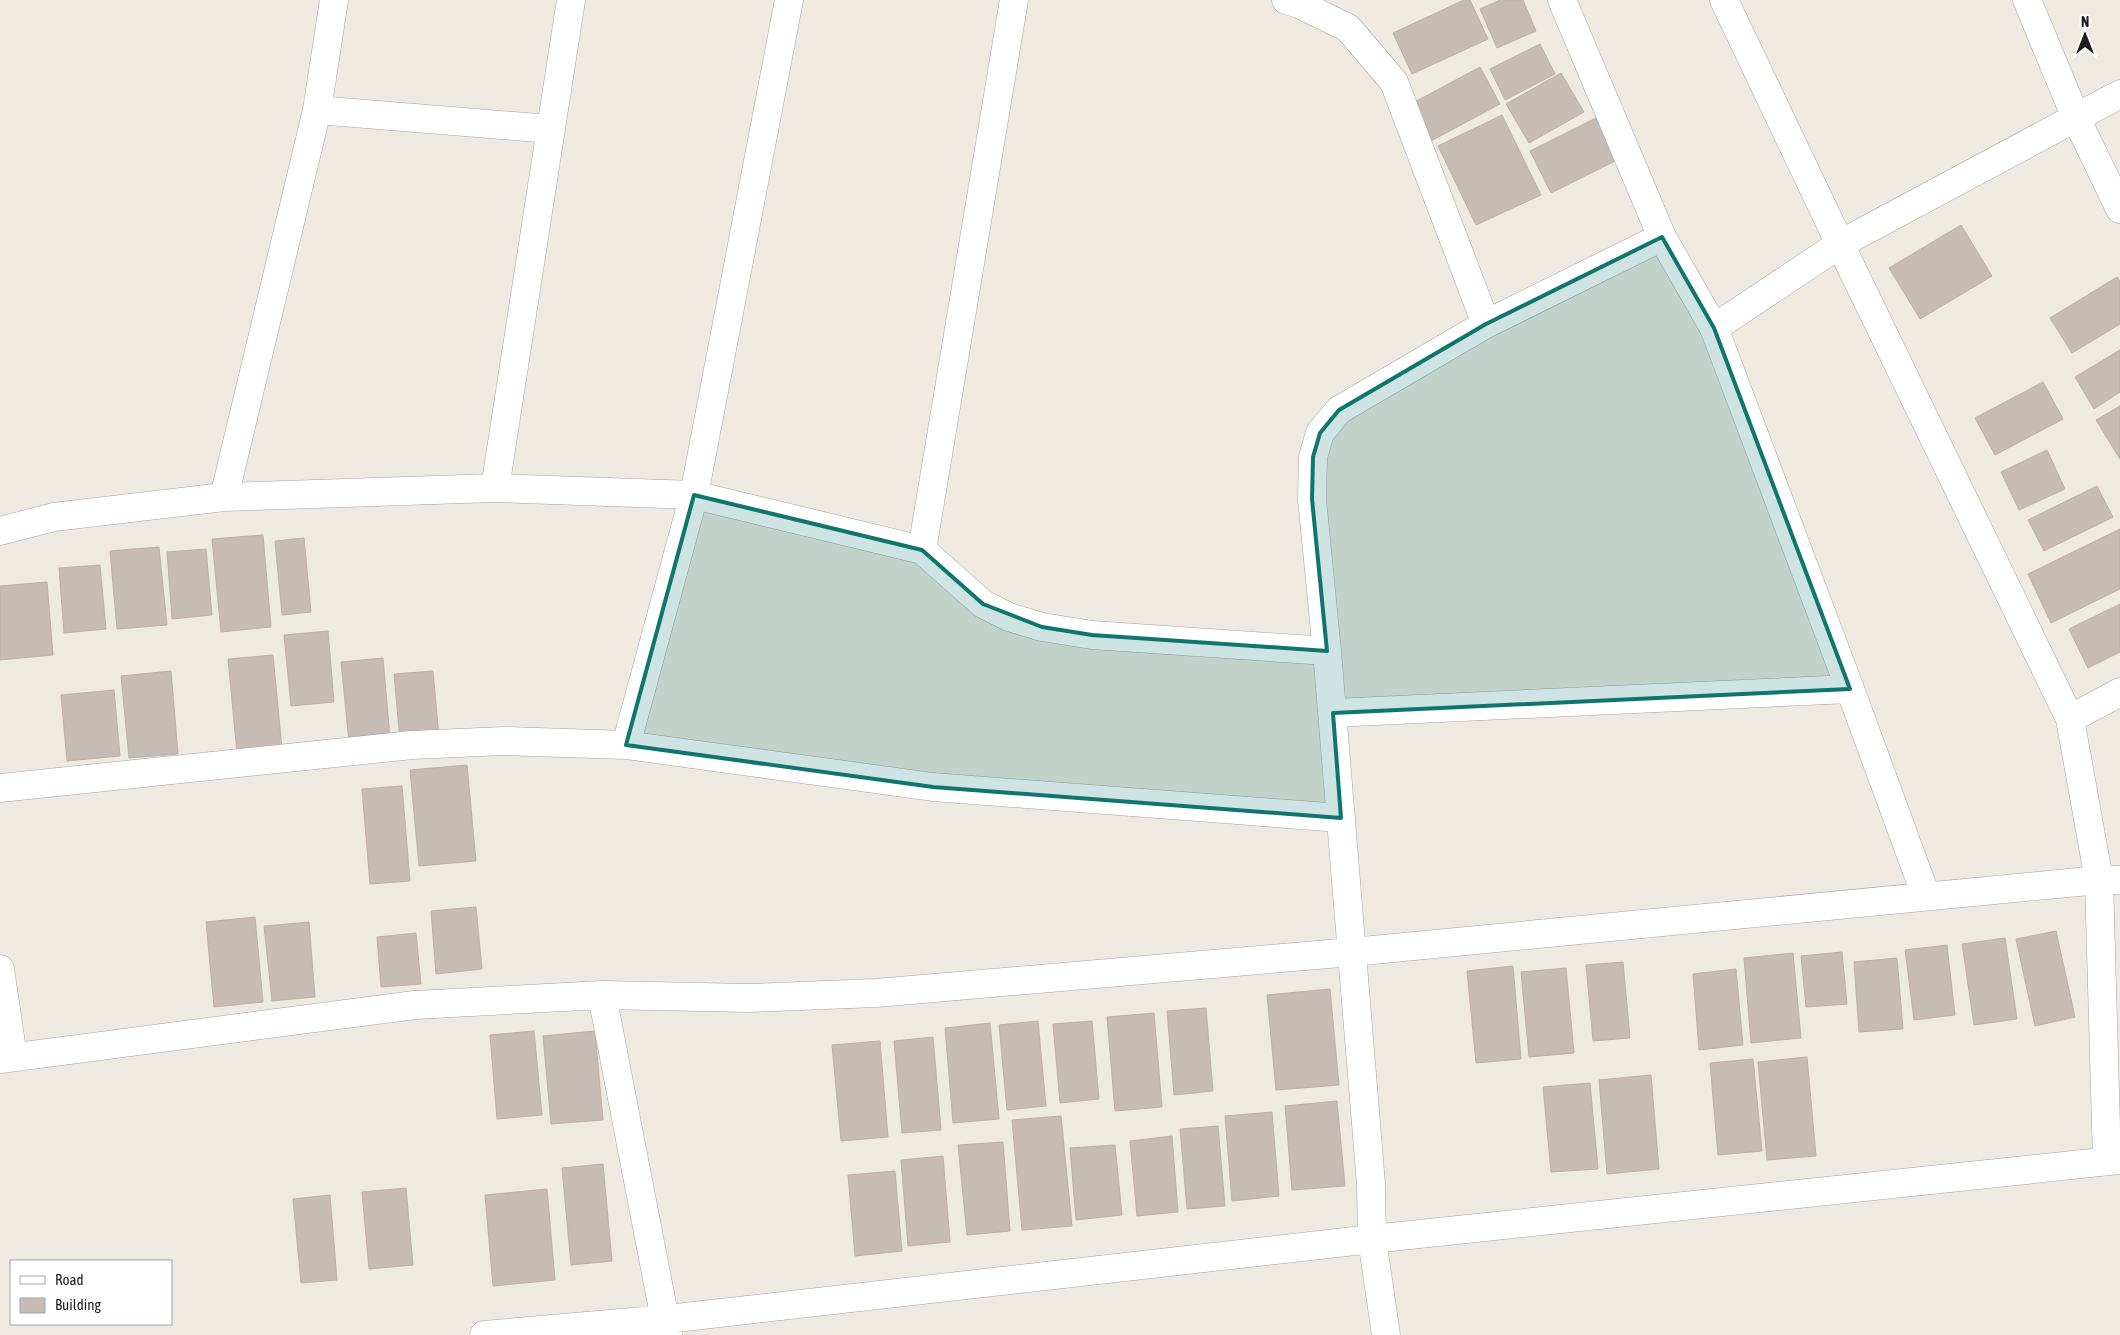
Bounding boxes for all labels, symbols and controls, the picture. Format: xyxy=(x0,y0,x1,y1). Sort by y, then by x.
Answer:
north arrow xyxy=(2060,10,2110,60)
text: N xyxy=(2081,14,2089,30)
legend xyxy=(10,1260,172,1325)
text: Road xyxy=(55,1271,84,1288)
text: Building xyxy=(55,1296,101,1313)

